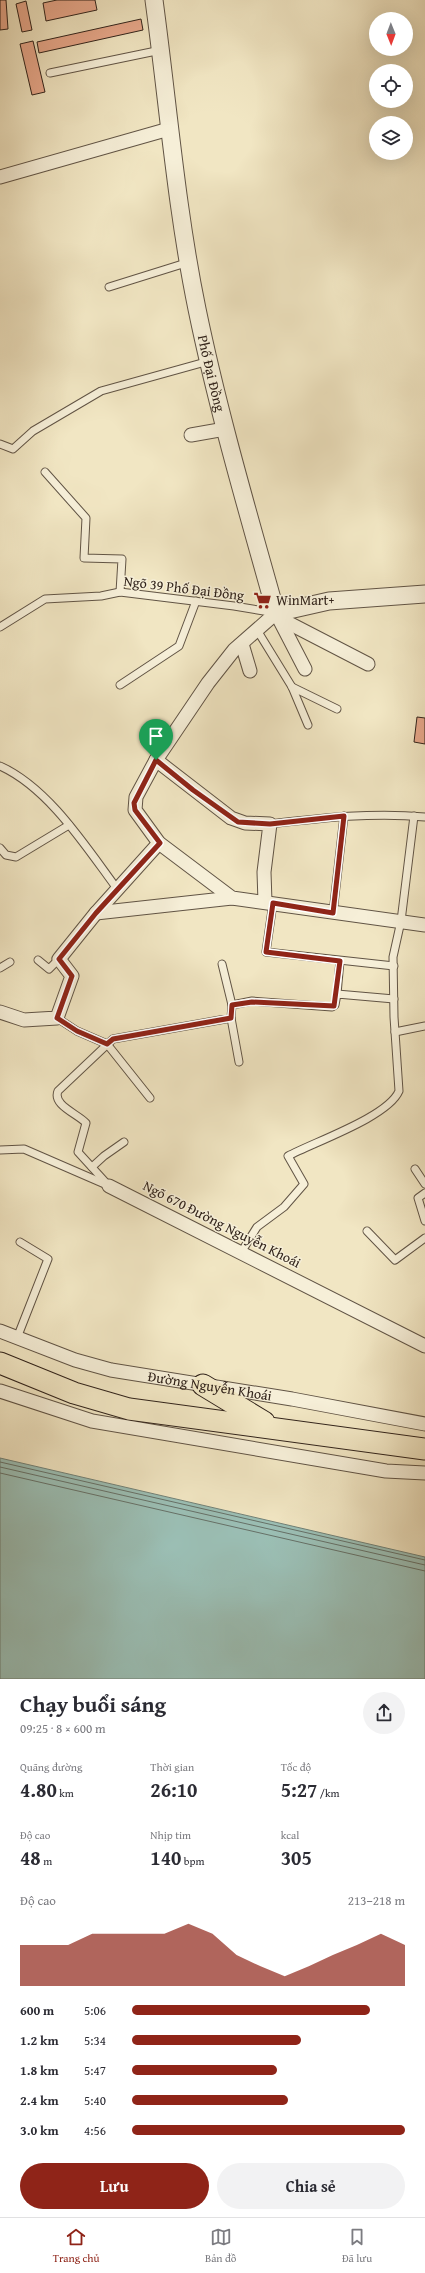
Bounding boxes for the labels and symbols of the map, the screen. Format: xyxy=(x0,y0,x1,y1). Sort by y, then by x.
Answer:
north arrow xyxy=(369,12,413,56)
street label: Phố Đại Đồng xyxy=(193,333,230,414)
street label: Ngõ 39 Phố Đại Đồng xyxy=(123,571,245,605)
supermarket icon: WinMart+ xyxy=(253,590,273,610)
place label: WinMart+ xyxy=(276,590,335,610)
pin xyxy=(139,719,173,760)
street label: Ngõ 670 Đường Nguyễn Khoái xyxy=(140,1175,304,1273)
street label: Đường Nguyễn Khoái xyxy=(147,1366,273,1406)

